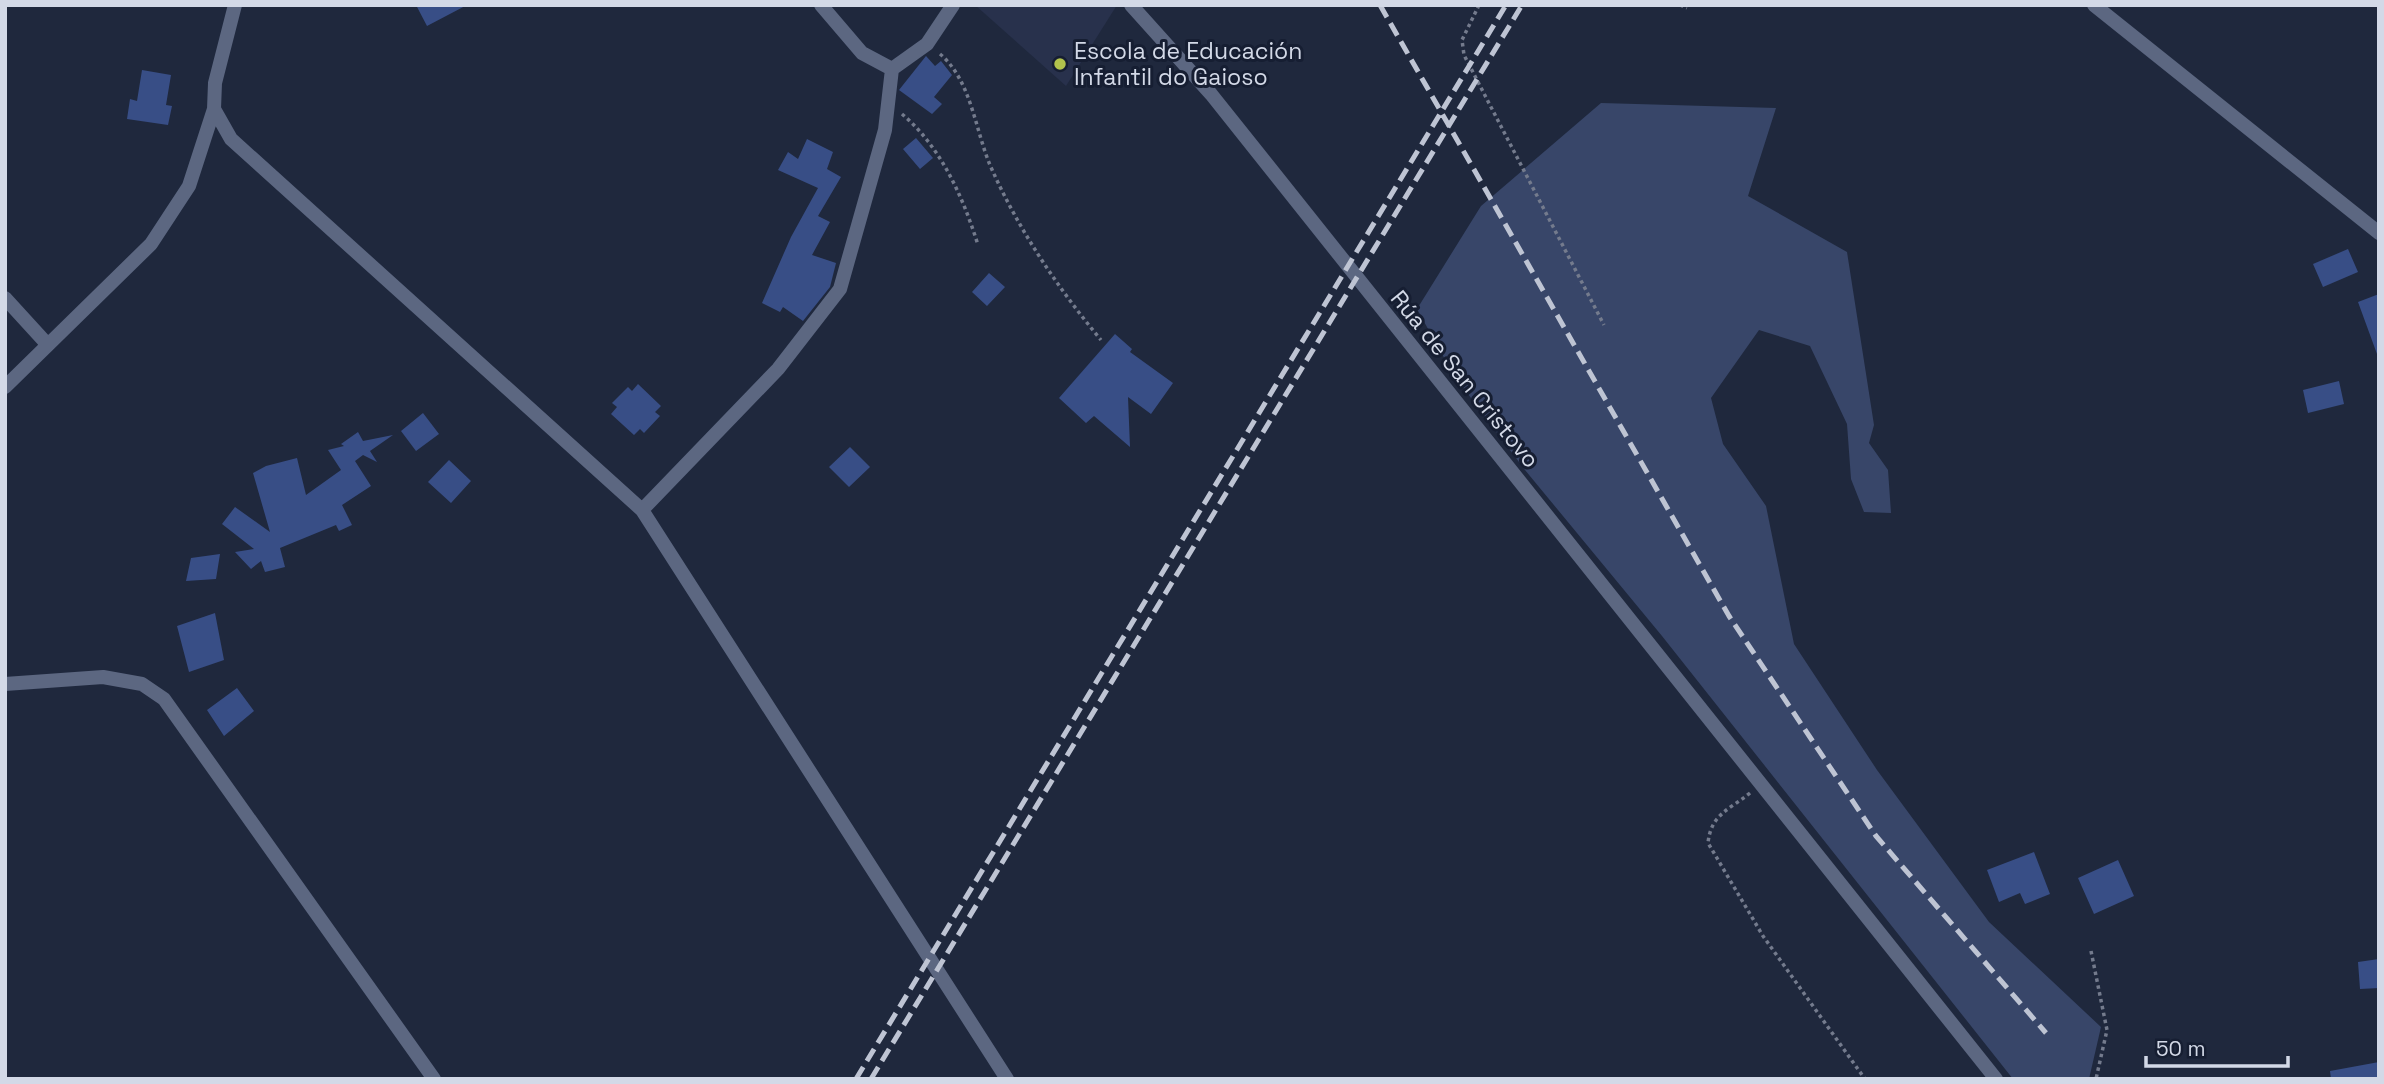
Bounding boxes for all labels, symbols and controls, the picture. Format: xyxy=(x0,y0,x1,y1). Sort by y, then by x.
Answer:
place label: Escola de Educación Infantil do Gaioso xyxy=(1074,36,1302,92)
marker: Escola de Educación Infantil do Gaioso xyxy=(1052,56,1068,72)
street label: Rúa de San Cristovo xyxy=(1384,284,1546,474)
scale bar xyxy=(2146,1024,2288,1068)
text: 50 m xyxy=(2156,1035,2206,1062)

